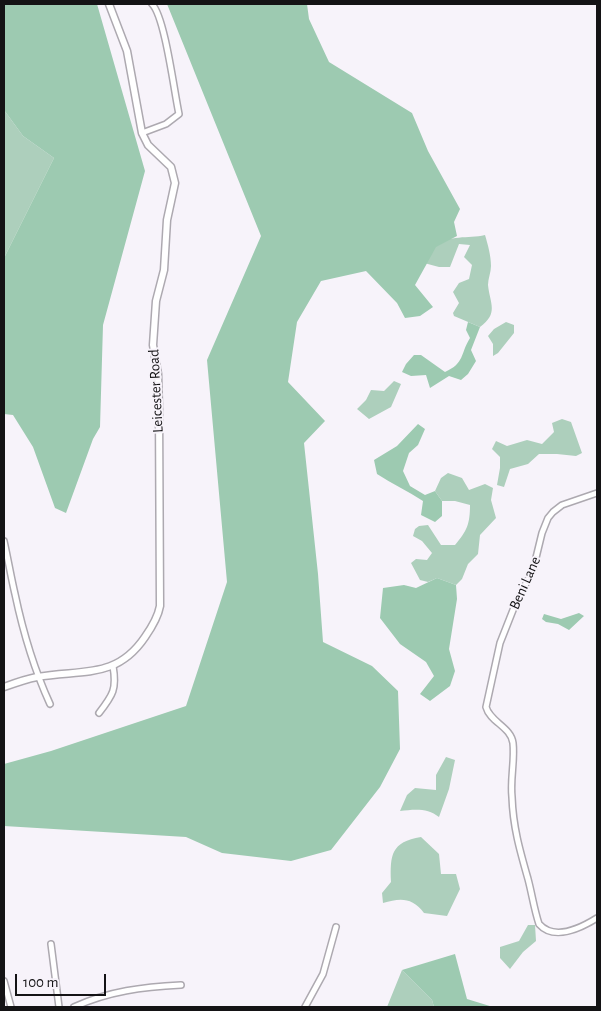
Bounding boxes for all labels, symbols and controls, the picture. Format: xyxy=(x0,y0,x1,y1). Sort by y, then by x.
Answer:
street label: Leicester Road xyxy=(145,349,167,433)
street label: Beni Lane xyxy=(505,554,545,612)
scale bar xyxy=(18,964,109,996)
text: 100 m xyxy=(23,975,58,990)

